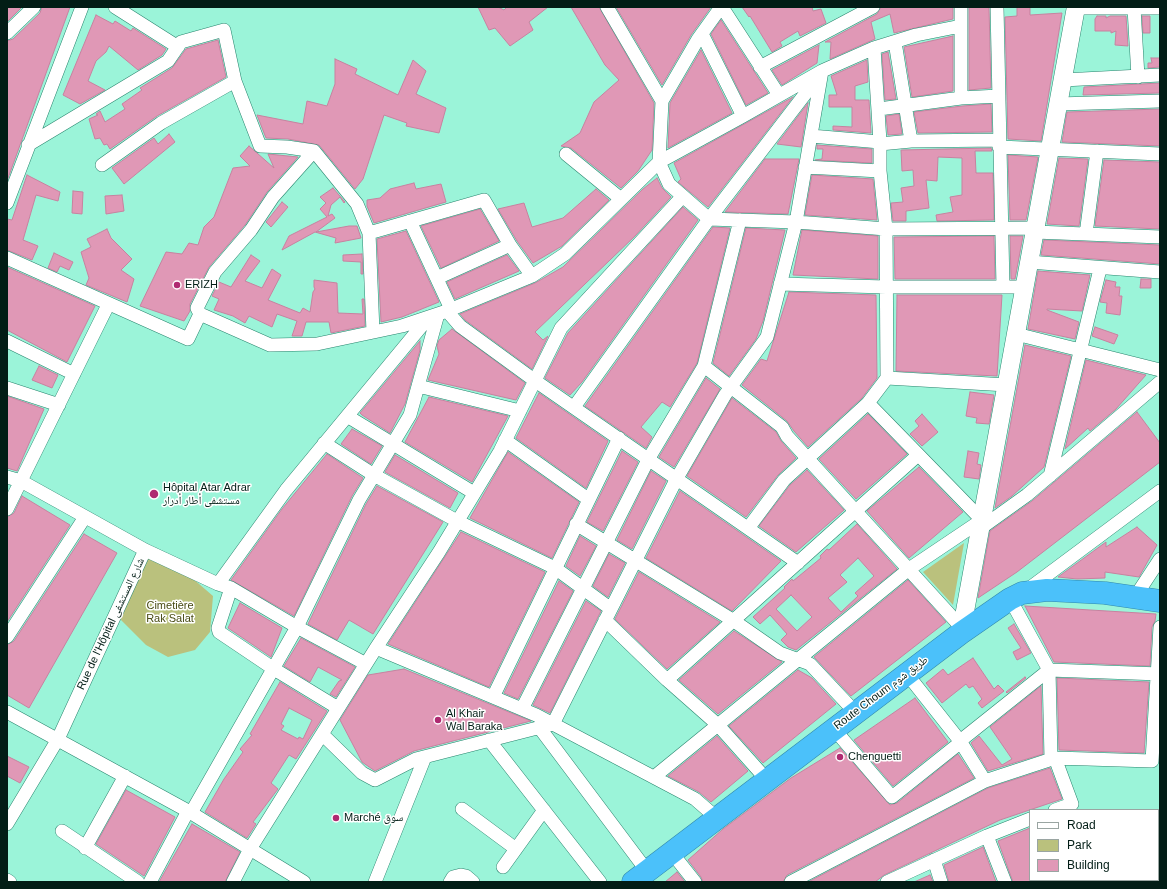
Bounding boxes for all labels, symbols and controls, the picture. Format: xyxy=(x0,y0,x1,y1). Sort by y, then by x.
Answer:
place label: ERIZH xyxy=(185,278,218,292)
marker: ERIZH xyxy=(172,280,182,290)
place label: Hôpital Atar Adrar مستشفى أطار أدرار xyxy=(163,481,250,507)
marker: Hôpital Atar Adrar مستشفى أطار أدرار xyxy=(148,488,160,500)
street label: Rue de l'Hôpital شارع المستشفى xyxy=(75,556,147,692)
park label: Cimetière Rak Salat xyxy=(146,599,194,625)
street label: Route Choum طريق شوم xyxy=(831,653,931,733)
place label: Al Khair Wal Baraka xyxy=(446,707,502,733)
marker: Al Khair Wal Baraka xyxy=(433,715,443,725)
place label: Chenguetti xyxy=(848,750,901,764)
marker: Chenguetti xyxy=(835,752,845,762)
legend xyxy=(1029,809,1159,881)
place label: Marché سوق xyxy=(344,811,403,825)
marker: Marché سوق xyxy=(331,813,341,823)
text: Road xyxy=(1067,818,1096,832)
text: Park xyxy=(1067,838,1092,852)
text: Building xyxy=(1067,858,1110,872)

